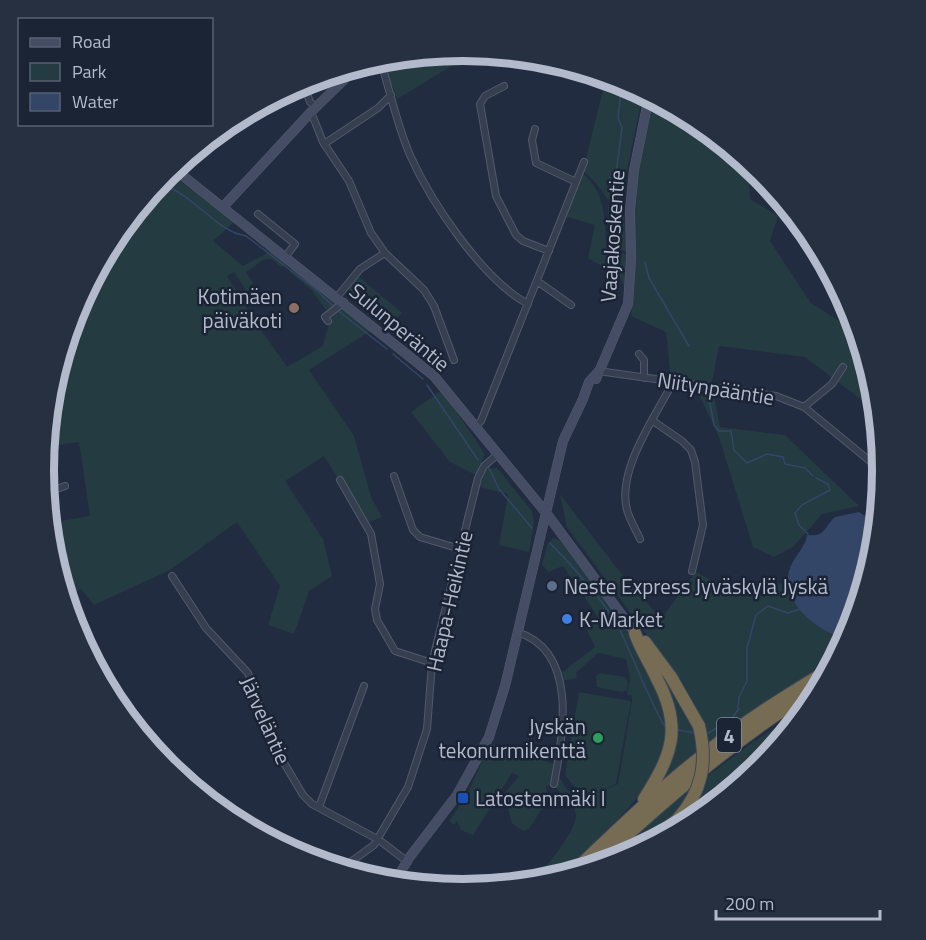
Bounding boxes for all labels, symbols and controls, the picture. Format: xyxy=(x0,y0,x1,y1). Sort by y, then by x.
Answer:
legend xyxy=(18,18,213,126)
text: Road xyxy=(72,28,111,55)
text: Park xyxy=(72,58,107,85)
text: Water xyxy=(72,88,118,115)
street label: Vaajakoskentie xyxy=(591,169,633,303)
street label: Sulunperäntie xyxy=(343,275,457,379)
place label: Kotimäen päiväkoti xyxy=(197,280,282,336)
marker: Kotimäen päiväkoti xyxy=(287,301,301,315)
street label: Niitynpääntie xyxy=(655,363,777,413)
street label: Haapa-Heikintie xyxy=(417,527,481,675)
place label: Neste Express Jyväskylä Jyskä xyxy=(564,570,828,602)
marker: Neste Express Jyväskylä Jyskä xyxy=(545,579,559,593)
place label: K-Market xyxy=(579,603,663,635)
marker: K-Market xyxy=(560,612,574,626)
street label: Järveläntie xyxy=(232,671,300,769)
place label: Jyskän tekonurmikenttä xyxy=(438,710,586,766)
road number: 4 xyxy=(717,718,741,752)
marker: Jyskän tekonurmikenttä xyxy=(591,731,605,745)
place label: Latostenmäki I xyxy=(475,782,606,814)
marker: Latostenmäki I xyxy=(456,791,470,805)
scale bar xyxy=(716,883,880,921)
text: 200 m xyxy=(725,890,774,917)

